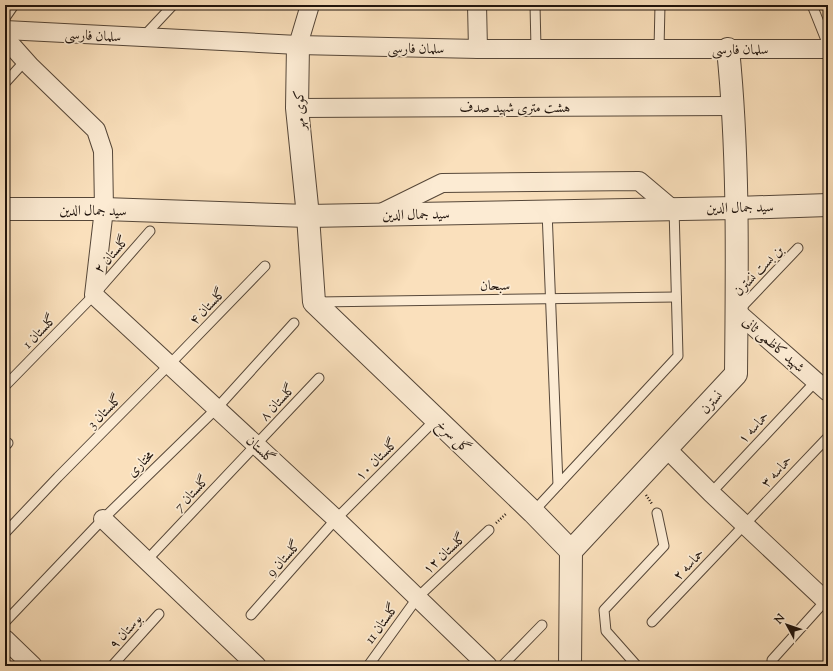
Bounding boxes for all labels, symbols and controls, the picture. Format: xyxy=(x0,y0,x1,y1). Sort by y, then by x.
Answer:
street label: سلمان فارسی xyxy=(64,26,122,48)
street label: سلمان فارسی xyxy=(387,40,445,60)
street label: سلمان فارسی xyxy=(712,41,768,61)
street label: کوی مهر xyxy=(290,90,312,132)
street label: هشت متری شهید صدف xyxy=(460,99,570,119)
street label: سید جمال الدین xyxy=(706,198,774,220)
street label: سید جمال الدین xyxy=(59,201,127,223)
street label: سید جمال الدین xyxy=(382,205,450,227)
street label: گلستان ۲ xyxy=(90,232,135,279)
street label: بن بست نسترن xyxy=(730,241,789,301)
street label: سبحان xyxy=(480,277,510,297)
street label: گلستان ۴ xyxy=(186,284,231,330)
street label: گلستان 1 xyxy=(19,311,62,354)
street label: شهید کاظمی ثانی xyxy=(737,313,808,378)
street label: گلستان ۸ xyxy=(256,380,301,427)
street label: نسترن xyxy=(696,387,729,420)
street label: گلستان 3 xyxy=(83,390,127,434)
street label: حماسه ۱ xyxy=(734,408,775,449)
street label: گل سرخ xyxy=(430,416,474,460)
street label: گلستان xyxy=(241,432,279,469)
street label: گلستان ۱۰ xyxy=(352,435,403,486)
street label: مختاری xyxy=(123,446,160,483)
street label: حماسه ۳ xyxy=(757,452,798,493)
street label: گلستان 7 xyxy=(170,472,215,517)
street label: گلستان ۱۲ xyxy=(419,529,472,580)
street label: گلستان 9 xyxy=(263,537,306,582)
street label: حماسه ۲ xyxy=(669,545,710,586)
street label: گلستان 11 xyxy=(361,600,404,649)
north arrow xyxy=(767,605,807,645)
street label: بوستان ۹ xyxy=(105,610,148,654)
text: N xyxy=(771,611,789,628)

